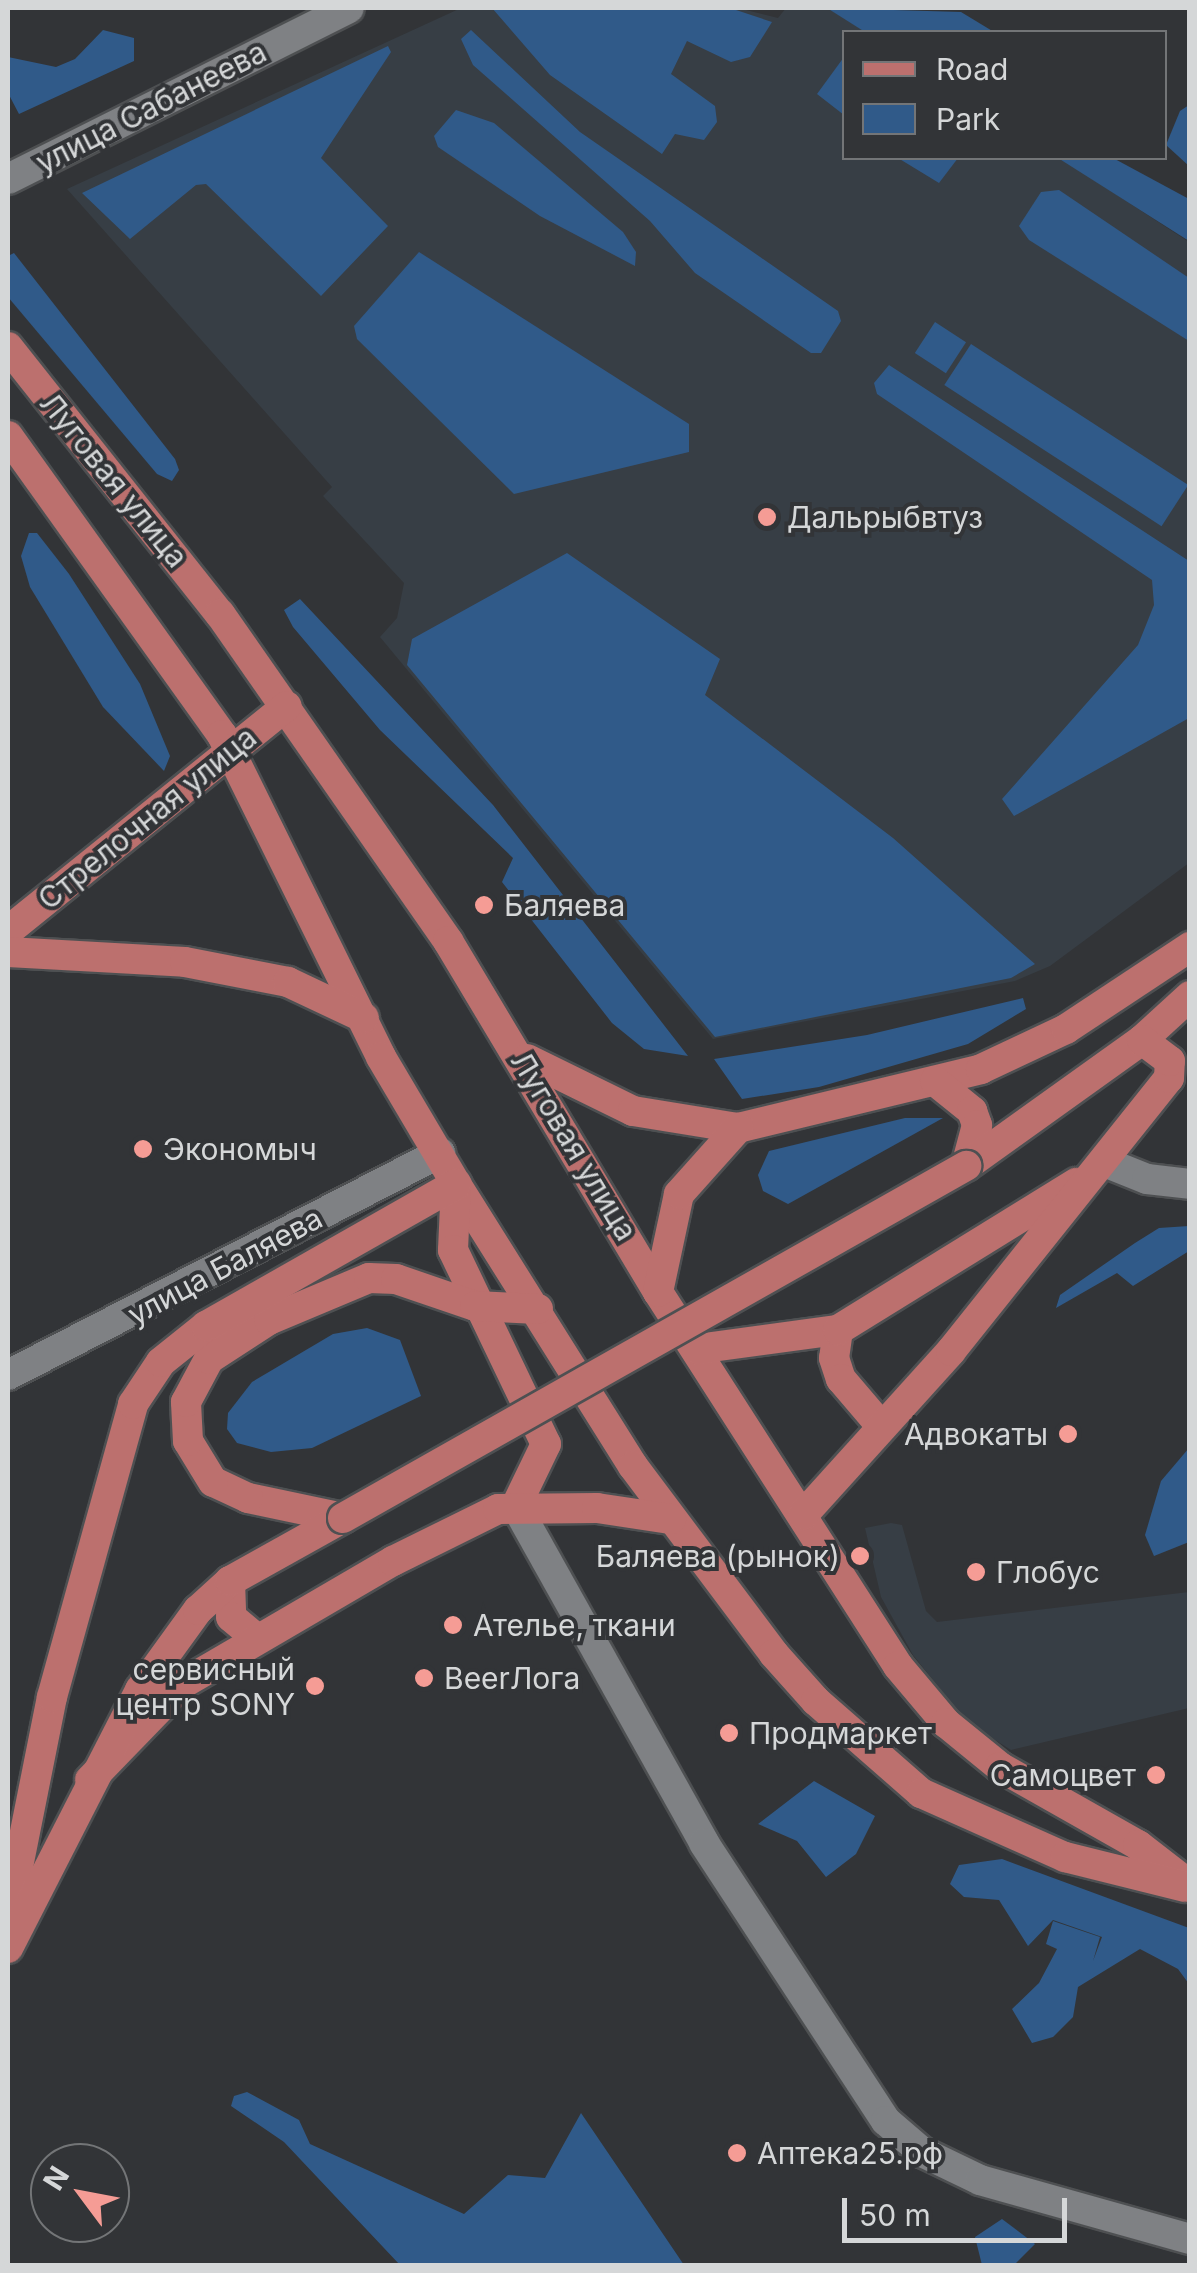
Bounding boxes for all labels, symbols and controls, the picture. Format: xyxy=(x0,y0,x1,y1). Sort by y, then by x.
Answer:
legend xyxy=(842,30,1167,160)
street label: улица Сабанеева xyxy=(30,33,272,181)
text: Road xyxy=(936,51,1008,87)
text: Park xyxy=(936,101,1000,137)
street label: Луговая улица xyxy=(33,385,195,575)
place label: Дальрыбвтуз xyxy=(787,499,983,535)
marker: Дальрыбвтуз xyxy=(756,506,778,528)
street label: Стрелочная улица xyxy=(31,719,263,917)
place label: Баляева xyxy=(504,887,625,923)
marker: Баляева xyxy=(473,894,495,916)
street label: Луговая улица xyxy=(503,1045,645,1247)
place label: Экономыч xyxy=(163,1131,317,1167)
marker: Экономыч xyxy=(132,1138,154,1160)
street label: улица Баляева xyxy=(122,1200,328,1332)
place label: Адвокаты xyxy=(904,1416,1048,1452)
marker: Адвокаты xyxy=(1057,1423,1079,1445)
place label: Баляева (рынок) xyxy=(596,1538,840,1574)
marker: Баляева (рынок) xyxy=(849,1545,871,1567)
place label: Глобус xyxy=(996,1554,1100,1590)
marker: Глобус xyxy=(965,1561,987,1583)
place label: Ателье, ткани xyxy=(473,1607,676,1643)
marker: Ателье, ткани xyxy=(442,1614,464,1636)
place label: сервисный центр SONY xyxy=(115,1651,295,1722)
place label: BeerЛога xyxy=(444,1660,580,1696)
marker: BeerЛога xyxy=(413,1667,435,1689)
marker: сервисный центр SONY xyxy=(304,1675,326,1697)
place label: Продмаркет xyxy=(749,1715,932,1751)
marker: Продмаркет xyxy=(718,1722,740,1744)
place label: Самоцвет xyxy=(990,1757,1136,1793)
marker: Самоцвет xyxy=(1145,1764,1167,1786)
place label: Аптека25.рф xyxy=(757,2135,943,2171)
marker: Аптека25.рф xyxy=(726,2142,748,2164)
north arrow xyxy=(30,2143,130,2243)
text: N xyxy=(36,2160,76,2196)
scale bar xyxy=(847,2178,1072,2240)
text: 50 m xyxy=(859,2197,931,2233)

